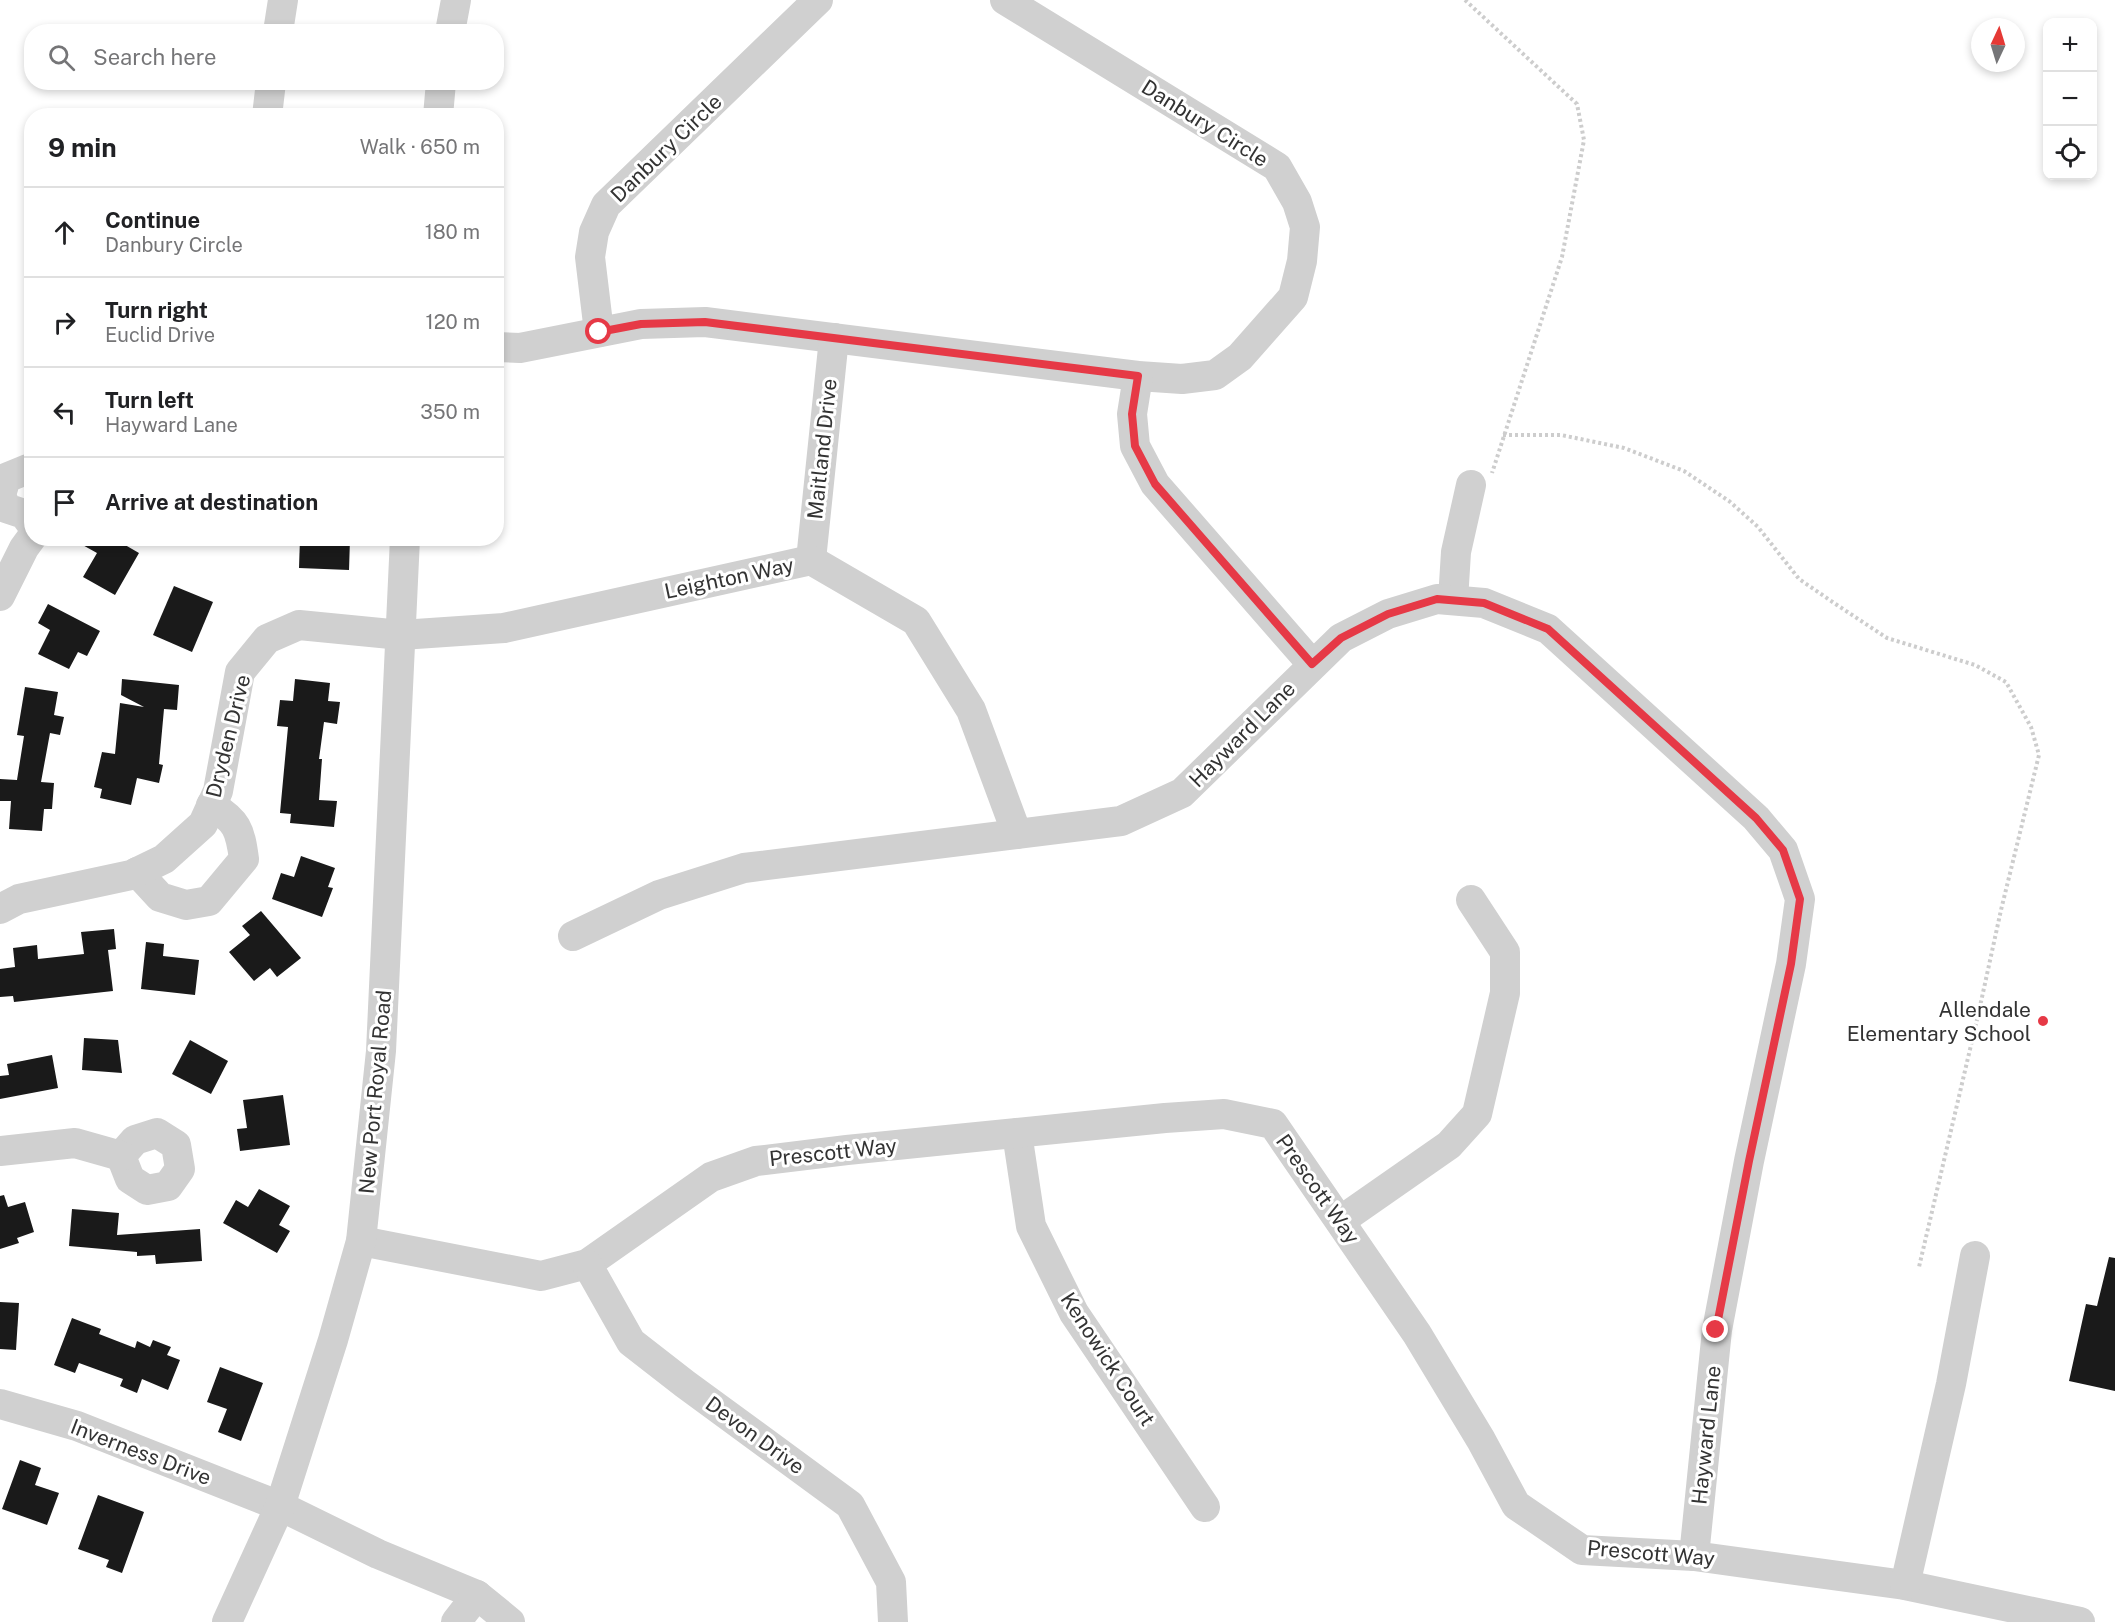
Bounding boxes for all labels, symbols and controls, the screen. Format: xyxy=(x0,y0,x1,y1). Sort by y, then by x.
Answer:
north arrow xyxy=(1971,18,2025,72)
map controls xyxy=(2043,18,2097,180)
button: + xyxy=(2043,18,2097,72)
search box xyxy=(24,24,504,90)
icon: search xyxy=(45,41,78,74)
text: Search here xyxy=(93,44,217,70)
button: − xyxy=(2043,72,2097,126)
street label: Danbury Circle xyxy=(1137,74,1273,172)
street label: Danbury Circle xyxy=(605,89,727,207)
button: locate xyxy=(2043,126,2097,180)
text: 9 min xyxy=(48,132,117,163)
text: Walk · 650 m xyxy=(360,135,480,159)
text: Continue xyxy=(105,207,200,233)
icon: ahead xyxy=(48,216,81,249)
text: 180 m xyxy=(425,220,480,244)
text: Danbury Circle xyxy=(105,233,243,257)
text: Turn right xyxy=(105,297,208,323)
icon: right xyxy=(48,306,81,339)
text: 120 m xyxy=(426,310,480,334)
route start xyxy=(585,318,611,344)
text: Euclid Drive xyxy=(105,323,215,347)
street label: Maitland Drive xyxy=(802,377,842,521)
text: Turn left xyxy=(105,387,194,413)
icon: left xyxy=(48,396,81,429)
text: 350 m xyxy=(420,400,480,424)
text: Hayward Lane xyxy=(105,413,238,437)
icon: arrive xyxy=(48,486,81,519)
text: Arrive at destination xyxy=(105,489,318,515)
street label: Leighton Way xyxy=(662,552,796,604)
street label: Dryden Drive xyxy=(201,672,255,800)
street label: Hayward Lane xyxy=(1184,676,1300,792)
street label: New Port Royal Road xyxy=(354,989,396,1195)
place label: Allendale Elementary School xyxy=(1847,997,2031,1046)
marker: Allendale Elementary School xyxy=(2036,1014,2050,1028)
street label: Prescott Way xyxy=(1271,1129,1365,1249)
street label: Prescott Way xyxy=(768,1133,898,1171)
street label: Kenowick Court xyxy=(1056,1288,1160,1430)
route end xyxy=(1702,1316,1728,1342)
street label: Hayward Lane xyxy=(1686,1364,1726,1506)
street label: Devon Drive xyxy=(701,1391,809,1479)
street label: Inverness Drive xyxy=(67,1414,215,1490)
street label: Prescott Way xyxy=(1586,1535,1716,1571)

